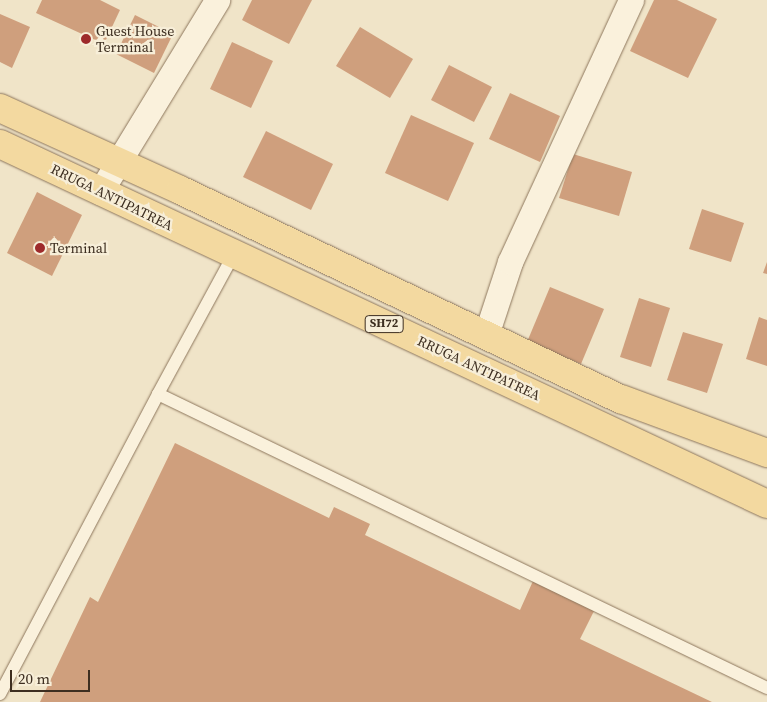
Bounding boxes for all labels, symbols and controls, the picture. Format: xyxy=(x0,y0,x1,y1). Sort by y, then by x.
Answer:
place label: Guest House Terminal xyxy=(96,23,174,56)
marker: Guest House Terminal xyxy=(80,33,92,45)
street label: RRUGA ANTIPATREA xyxy=(48,160,176,234)
place label: Terminal xyxy=(50,240,107,256)
marker: Terminal xyxy=(34,242,46,254)
road number: SH72 xyxy=(364,314,404,334)
street label: RRUGA ANTIPATREA xyxy=(415,332,543,404)
scale bar xyxy=(12,660,92,692)
text: 20 m xyxy=(18,668,50,689)

